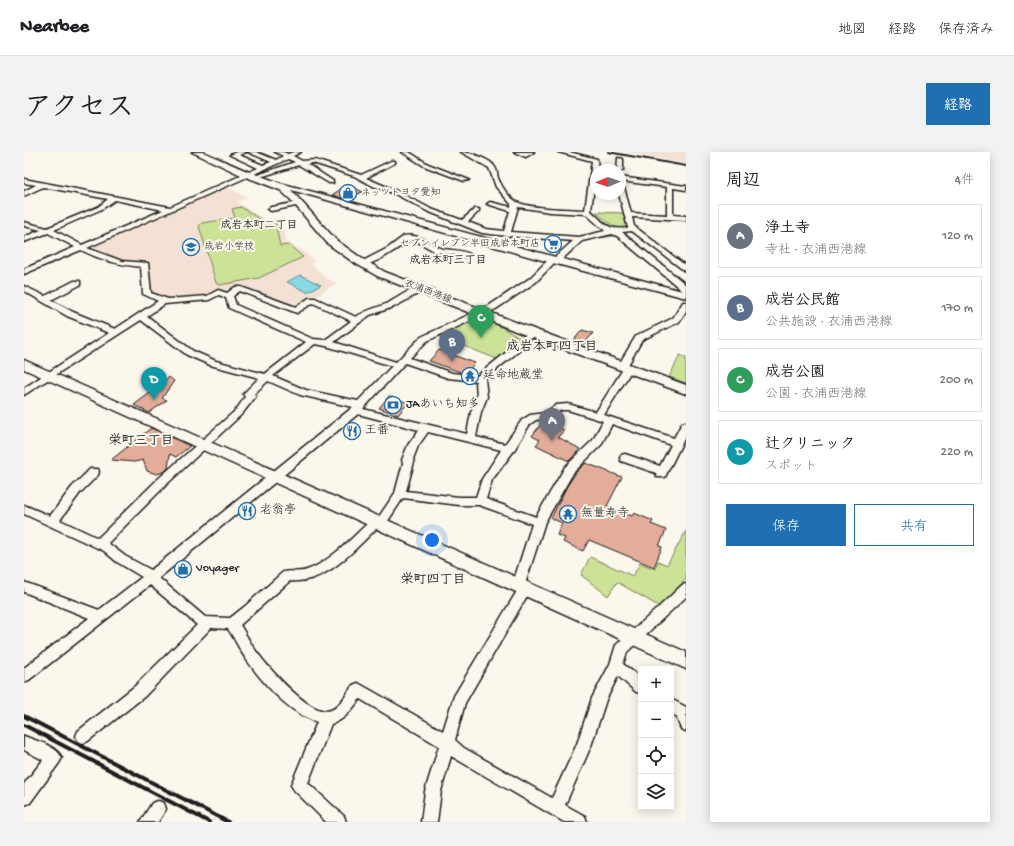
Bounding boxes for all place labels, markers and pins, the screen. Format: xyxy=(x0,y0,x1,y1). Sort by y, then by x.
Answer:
shop icon: ネッツトヨタ愛知 xyxy=(338,183,358,203)
place label: ネッツトヨタ愛知 xyxy=(361,187,441,199)
supermarket icon: セブンイレブン半田成岩本町店 xyxy=(543,234,563,254)
school or university icon: 成岩小学校 xyxy=(181,237,201,257)
place label: セブンイレブン半田成岩本町店 xyxy=(400,238,540,250)
place label: 成岩小学校 xyxy=(204,241,254,253)
pin: C xyxy=(468,305,494,338)
pin: B xyxy=(439,329,465,362)
temple icon: 延命地蔵堂 xyxy=(460,366,480,386)
pin: D xyxy=(141,367,167,400)
place label: 延命地蔵堂 xyxy=(483,368,543,383)
bank icon: JAあいち知多 xyxy=(383,395,403,415)
place label: JAあいち知多 xyxy=(406,397,479,412)
pin: A xyxy=(539,408,565,441)
restaurant icon: 王番 xyxy=(342,421,362,441)
place label: 王番 xyxy=(365,423,389,438)
restaurant icon: 老翁亭 xyxy=(237,501,257,521)
place label: 老翁亭 xyxy=(260,502,296,518)
temple icon: 無量寿寺 xyxy=(558,504,578,524)
place label: 無量寿寺 xyxy=(581,506,629,521)
shop icon: Voyager xyxy=(173,559,193,579)
place label: Voyager xyxy=(195,562,240,576)

